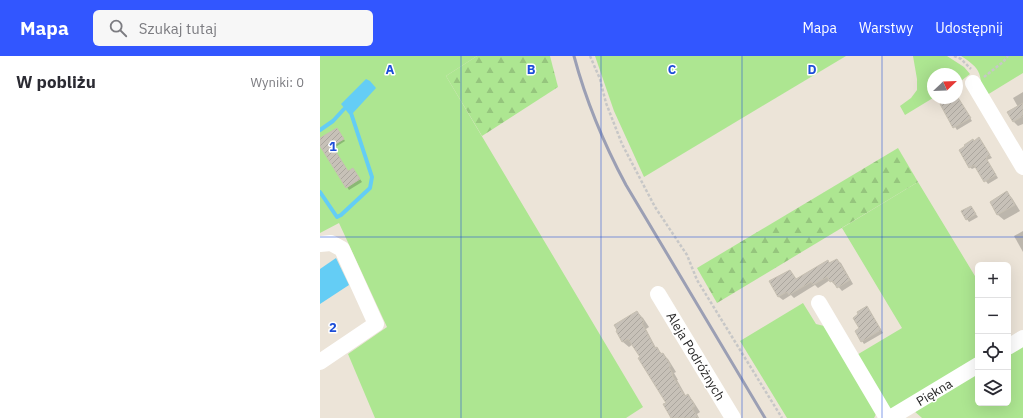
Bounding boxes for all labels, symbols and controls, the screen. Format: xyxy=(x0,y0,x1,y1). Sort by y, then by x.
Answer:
search box xyxy=(93,10,373,46)
text: Mapa xyxy=(20,16,69,40)
icon: search xyxy=(107,17,129,39)
text: Szukaj tutaj xyxy=(139,19,217,38)
text: Mapa xyxy=(802,19,837,37)
text: Warstwy xyxy=(859,19,913,37)
text: Udostępnij xyxy=(935,19,1003,37)
text: A xyxy=(386,61,395,78)
text: B xyxy=(527,61,536,78)
text: C xyxy=(668,61,677,78)
text: D xyxy=(807,61,817,78)
north arrow xyxy=(927,68,963,104)
text: W pobliżu xyxy=(16,71,96,93)
text: Wyniki: 0 xyxy=(251,74,304,91)
text: 1 xyxy=(329,138,337,155)
map controls xyxy=(975,262,1011,406)
button: + xyxy=(975,262,1011,298)
button: − xyxy=(975,298,1011,334)
street label: Aleja Podróżnych xyxy=(662,309,729,404)
text: 2 xyxy=(329,319,337,336)
button: locate xyxy=(975,334,1011,370)
button: layers xyxy=(975,370,1011,406)
street label: Piękna xyxy=(913,375,956,410)

